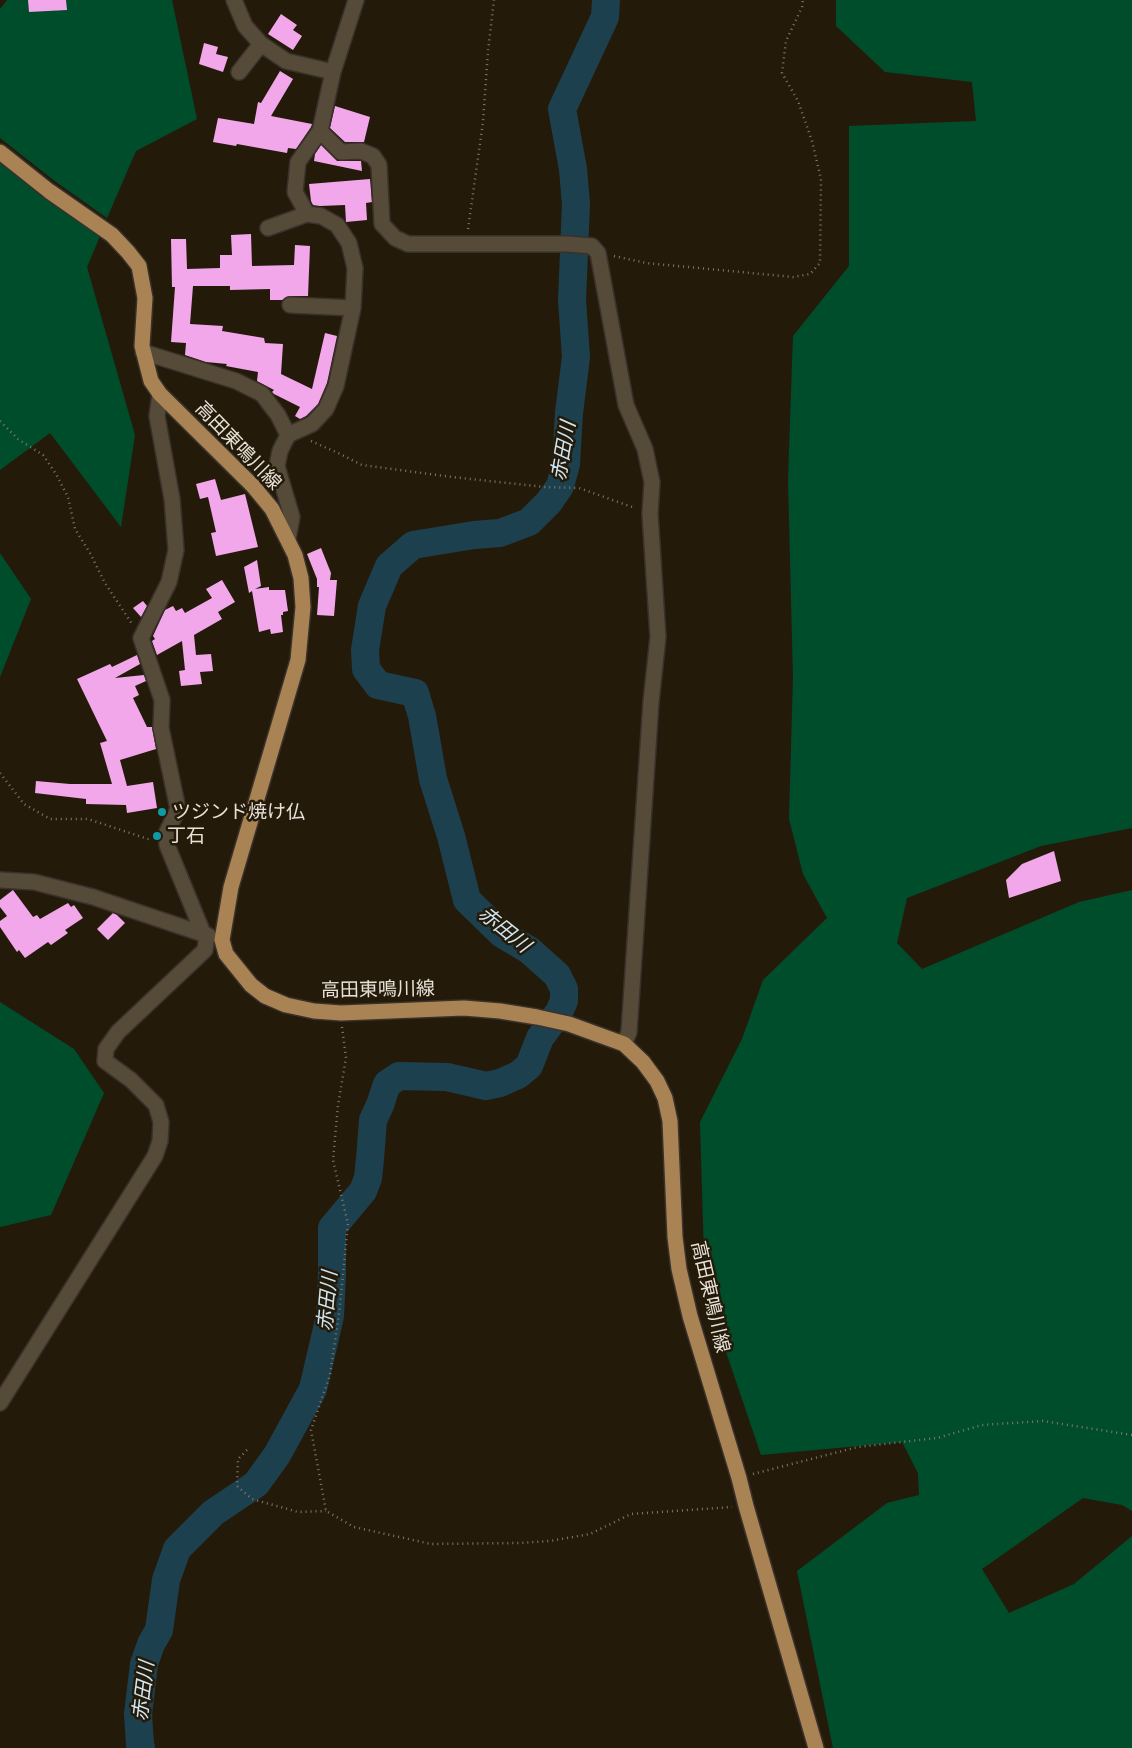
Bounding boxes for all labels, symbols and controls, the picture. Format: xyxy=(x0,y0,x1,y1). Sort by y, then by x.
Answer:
street label: 高田東鳴川線 xyxy=(190,397,286,495)
water label: 赤田川 xyxy=(547,419,581,483)
place label: ツジンド焼け仏 xyxy=(172,801,305,823)
marker: ツジンド焼け仏 xyxy=(156,806,168,818)
place label: 丁石 xyxy=(167,825,205,847)
marker: 丁石 xyxy=(151,830,163,842)
water label: 赤田川 xyxy=(473,902,535,958)
street label: 高田東鳴川線 xyxy=(321,978,435,1002)
street label: 高田東鳴川線 xyxy=(686,1239,734,1355)
water label: 赤田川 xyxy=(313,1270,343,1332)
water label: 赤田川 xyxy=(128,1660,160,1722)

